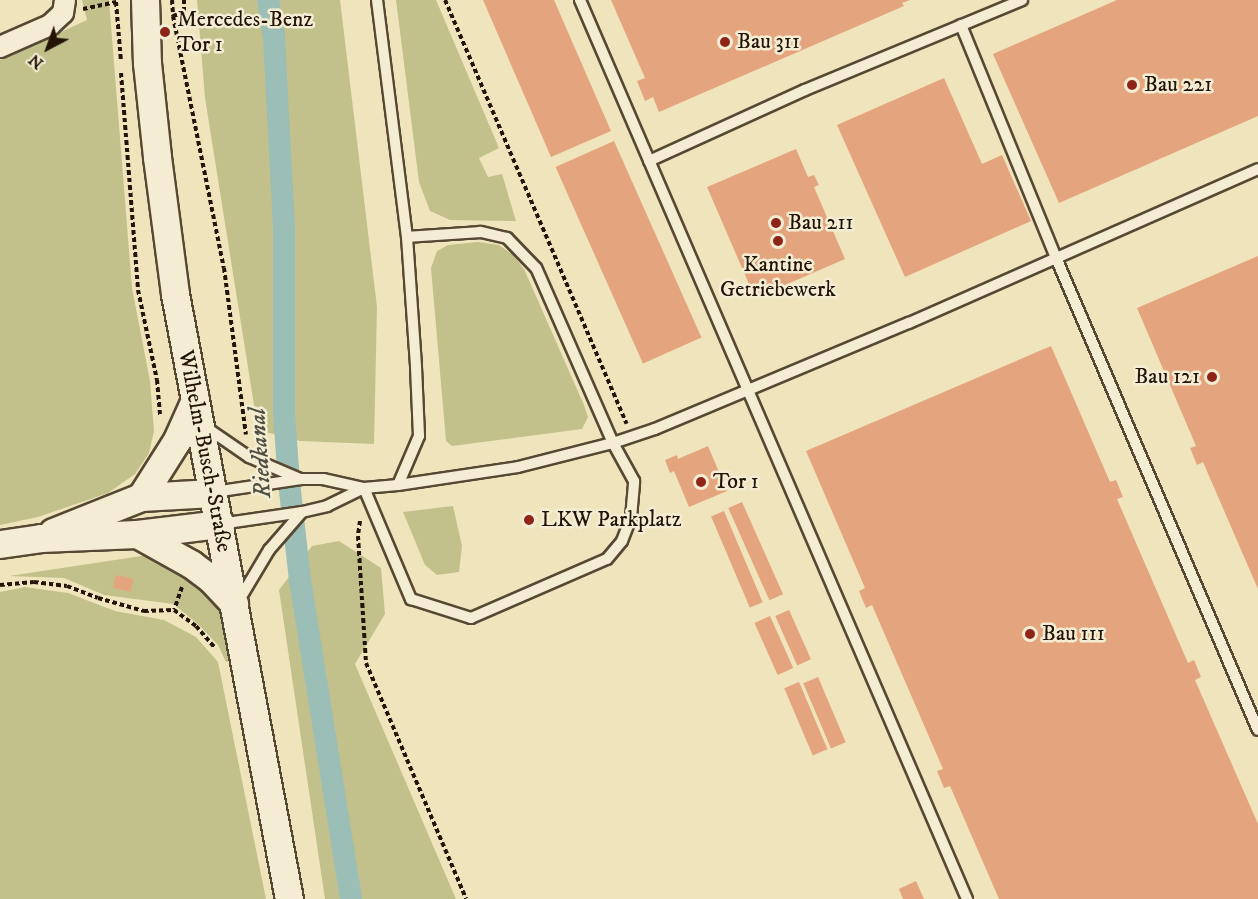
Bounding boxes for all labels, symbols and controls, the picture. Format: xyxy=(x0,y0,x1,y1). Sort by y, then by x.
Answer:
place label: Mercedes-Benz Tor 1 xyxy=(177,6,313,57)
north arrow xyxy=(18,18,78,78)
marker: Mercedes-Benz Tor 1 xyxy=(158,25,172,39)
place label: Bau 311 xyxy=(737,29,800,55)
marker: Bau 311 xyxy=(718,35,732,49)
text: N xyxy=(25,50,48,73)
place label: Bau 221 xyxy=(1144,72,1212,98)
marker: Bau 221 xyxy=(1125,78,1139,92)
place label: Bau 211 xyxy=(788,210,854,236)
marker: Bau 211 xyxy=(769,216,783,230)
marker: Kantine Getriebewerk xyxy=(771,234,785,248)
place label: Kantine Getriebewerk xyxy=(720,251,836,302)
street label: Wilhelm-Busch-Straße xyxy=(172,348,238,554)
place label: Bau 121 xyxy=(1134,364,1200,390)
marker: Bau 121 xyxy=(1205,370,1219,384)
water label: Riedkanal xyxy=(243,407,279,499)
place label: Tor 1 xyxy=(713,469,759,495)
marker: Tor 1 xyxy=(694,475,708,489)
place label: LKW Parkplatz xyxy=(541,507,681,533)
marker: LKW Parkplatz xyxy=(522,513,536,527)
place label: Bau 111 xyxy=(1042,621,1105,647)
marker: Bau 111 xyxy=(1023,627,1037,641)

